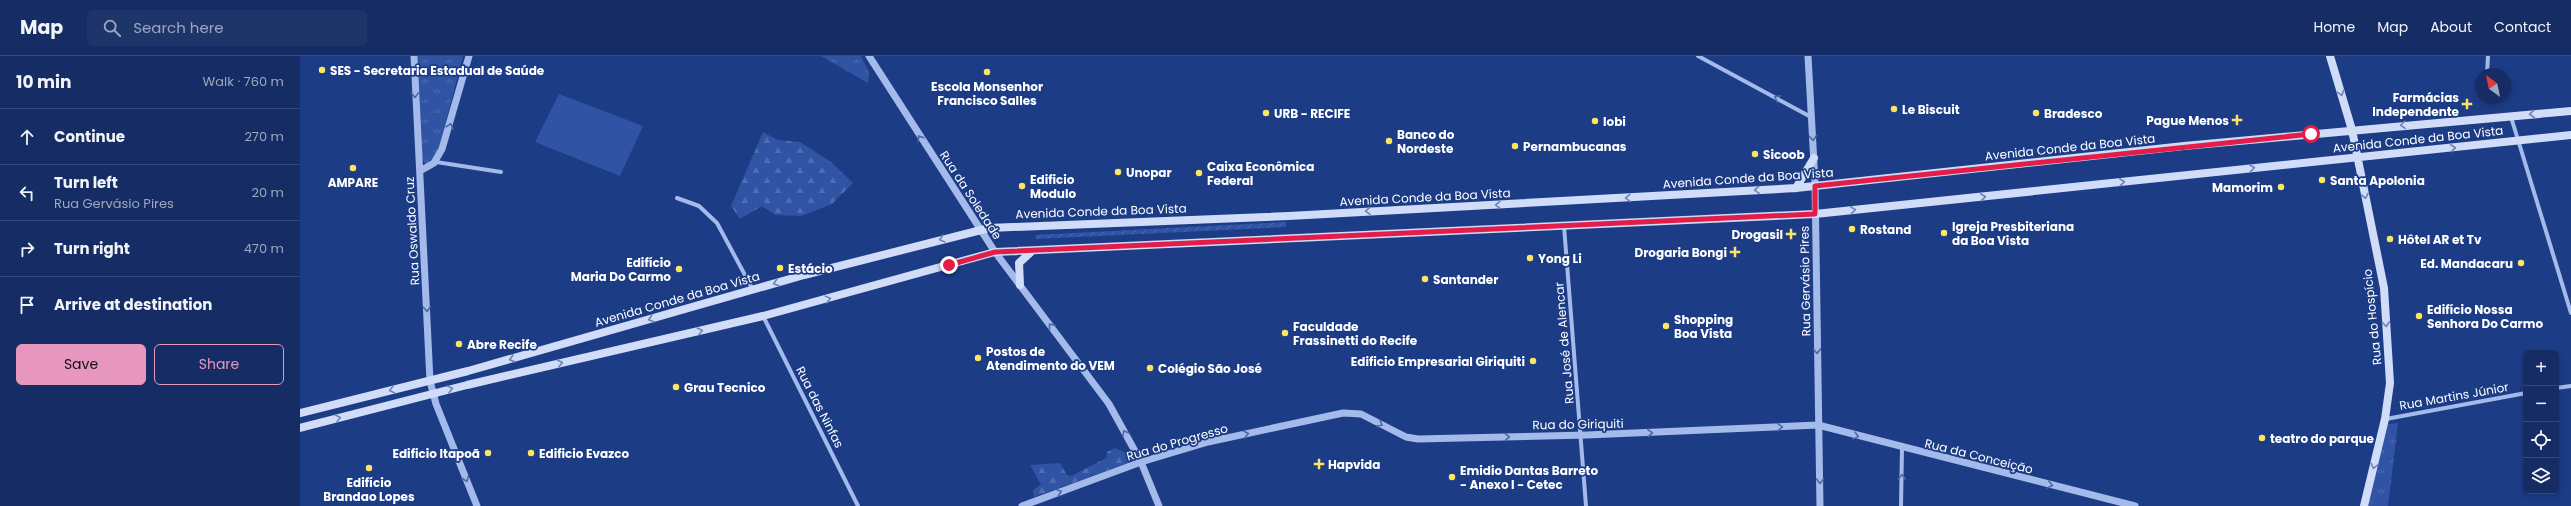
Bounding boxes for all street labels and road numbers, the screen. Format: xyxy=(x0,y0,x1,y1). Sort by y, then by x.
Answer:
street label: Avenida Conde da Boa Vista xyxy=(2332,122,2504,156)
street label: Avenida Conde da Boa Vista xyxy=(1984,130,2156,164)
street label: Rua da Soledade xyxy=(936,147,1006,243)
street label: Avenida Conde da Boa Vista xyxy=(1662,164,1834,192)
street label: Rua Oswaldo Cruz xyxy=(401,176,423,286)
street label: Avenida Conde da Boa Vista xyxy=(1339,184,1511,210)
street label: Avenida Conde da Boa Vista xyxy=(1015,200,1187,222)
street label: Rua Gervásio Pires xyxy=(1796,226,1814,336)
street label: Avenida Conde da Boa Vista xyxy=(592,267,762,331)
street label: Rua do Hospício xyxy=(2358,268,2385,366)
street label: Rua José de Alencar xyxy=(1550,281,1578,405)
street label: Rua das Ninfas xyxy=(792,363,848,451)
street label: Rua Martins Júnior xyxy=(2398,378,2510,414)
street label: Rua do Giriquiti xyxy=(1532,415,1624,433)
street label: Rua do Progresso xyxy=(1124,419,1230,465)
street label: Rua da Conceição xyxy=(1923,434,2035,478)

